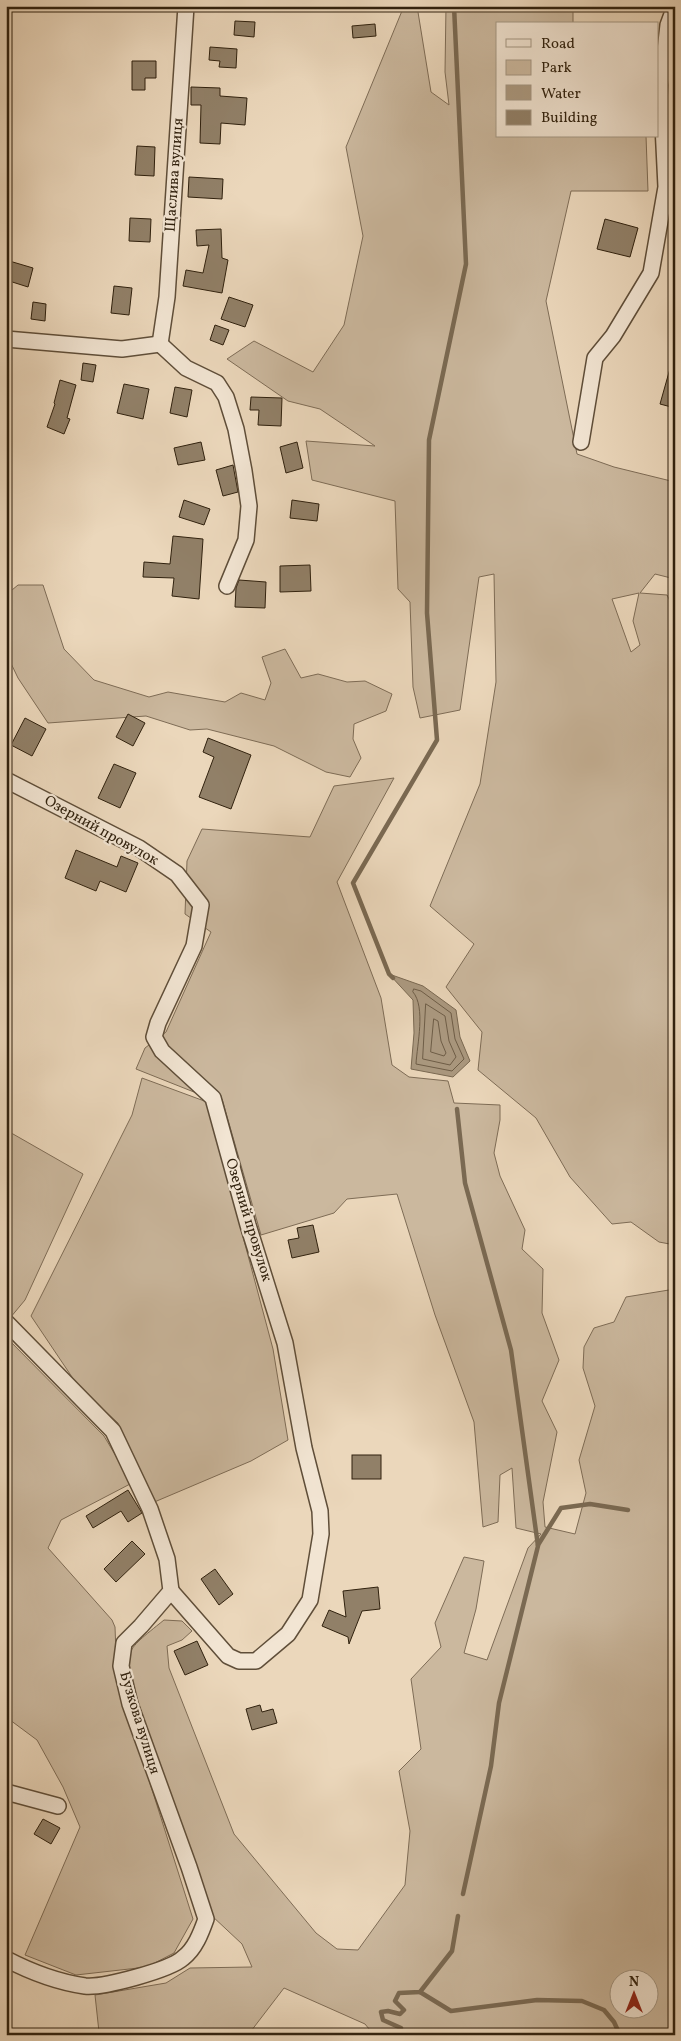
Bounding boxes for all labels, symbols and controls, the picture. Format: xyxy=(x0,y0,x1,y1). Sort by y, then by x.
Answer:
legend xyxy=(496,22,658,138)
text: Road xyxy=(541,34,575,55)
text: Park xyxy=(541,58,572,79)
text: Water xyxy=(541,84,581,105)
text: Building xyxy=(541,108,598,129)
street label: Щаслива вулиця xyxy=(161,117,189,233)
street label: Озерний провулок xyxy=(40,791,162,871)
street label: Озерний провулок xyxy=(219,1156,277,1284)
street label: Бузкова вулиця xyxy=(113,1669,165,1777)
north arrow xyxy=(608,1968,658,2018)
text: N xyxy=(629,1973,639,1992)

